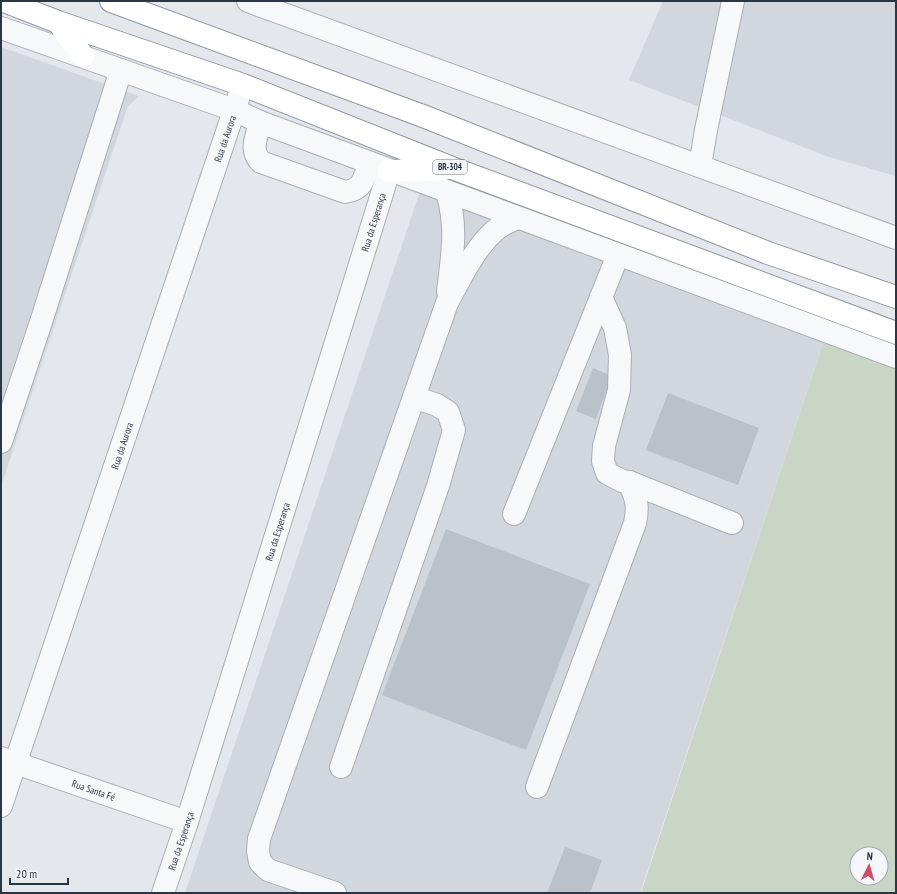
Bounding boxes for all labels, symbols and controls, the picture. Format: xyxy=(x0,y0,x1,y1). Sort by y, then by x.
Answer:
street label: Rua da Aurora xyxy=(211,114,239,164)
road number: BR-304 xyxy=(433,160,467,174)
street label: Rua da Esperança xyxy=(358,191,389,253)
street label: Rua da Aurora xyxy=(108,421,136,471)
street label: Rua da Esperança xyxy=(262,501,293,563)
street label: Rua Santa Fé xyxy=(70,777,117,804)
street label: Rua da Esperança xyxy=(165,810,197,872)
north arrow xyxy=(849,846,889,886)
text: N xyxy=(866,849,873,863)
scale bar xyxy=(10,860,68,886)
text: 20 m xyxy=(16,866,37,881)

